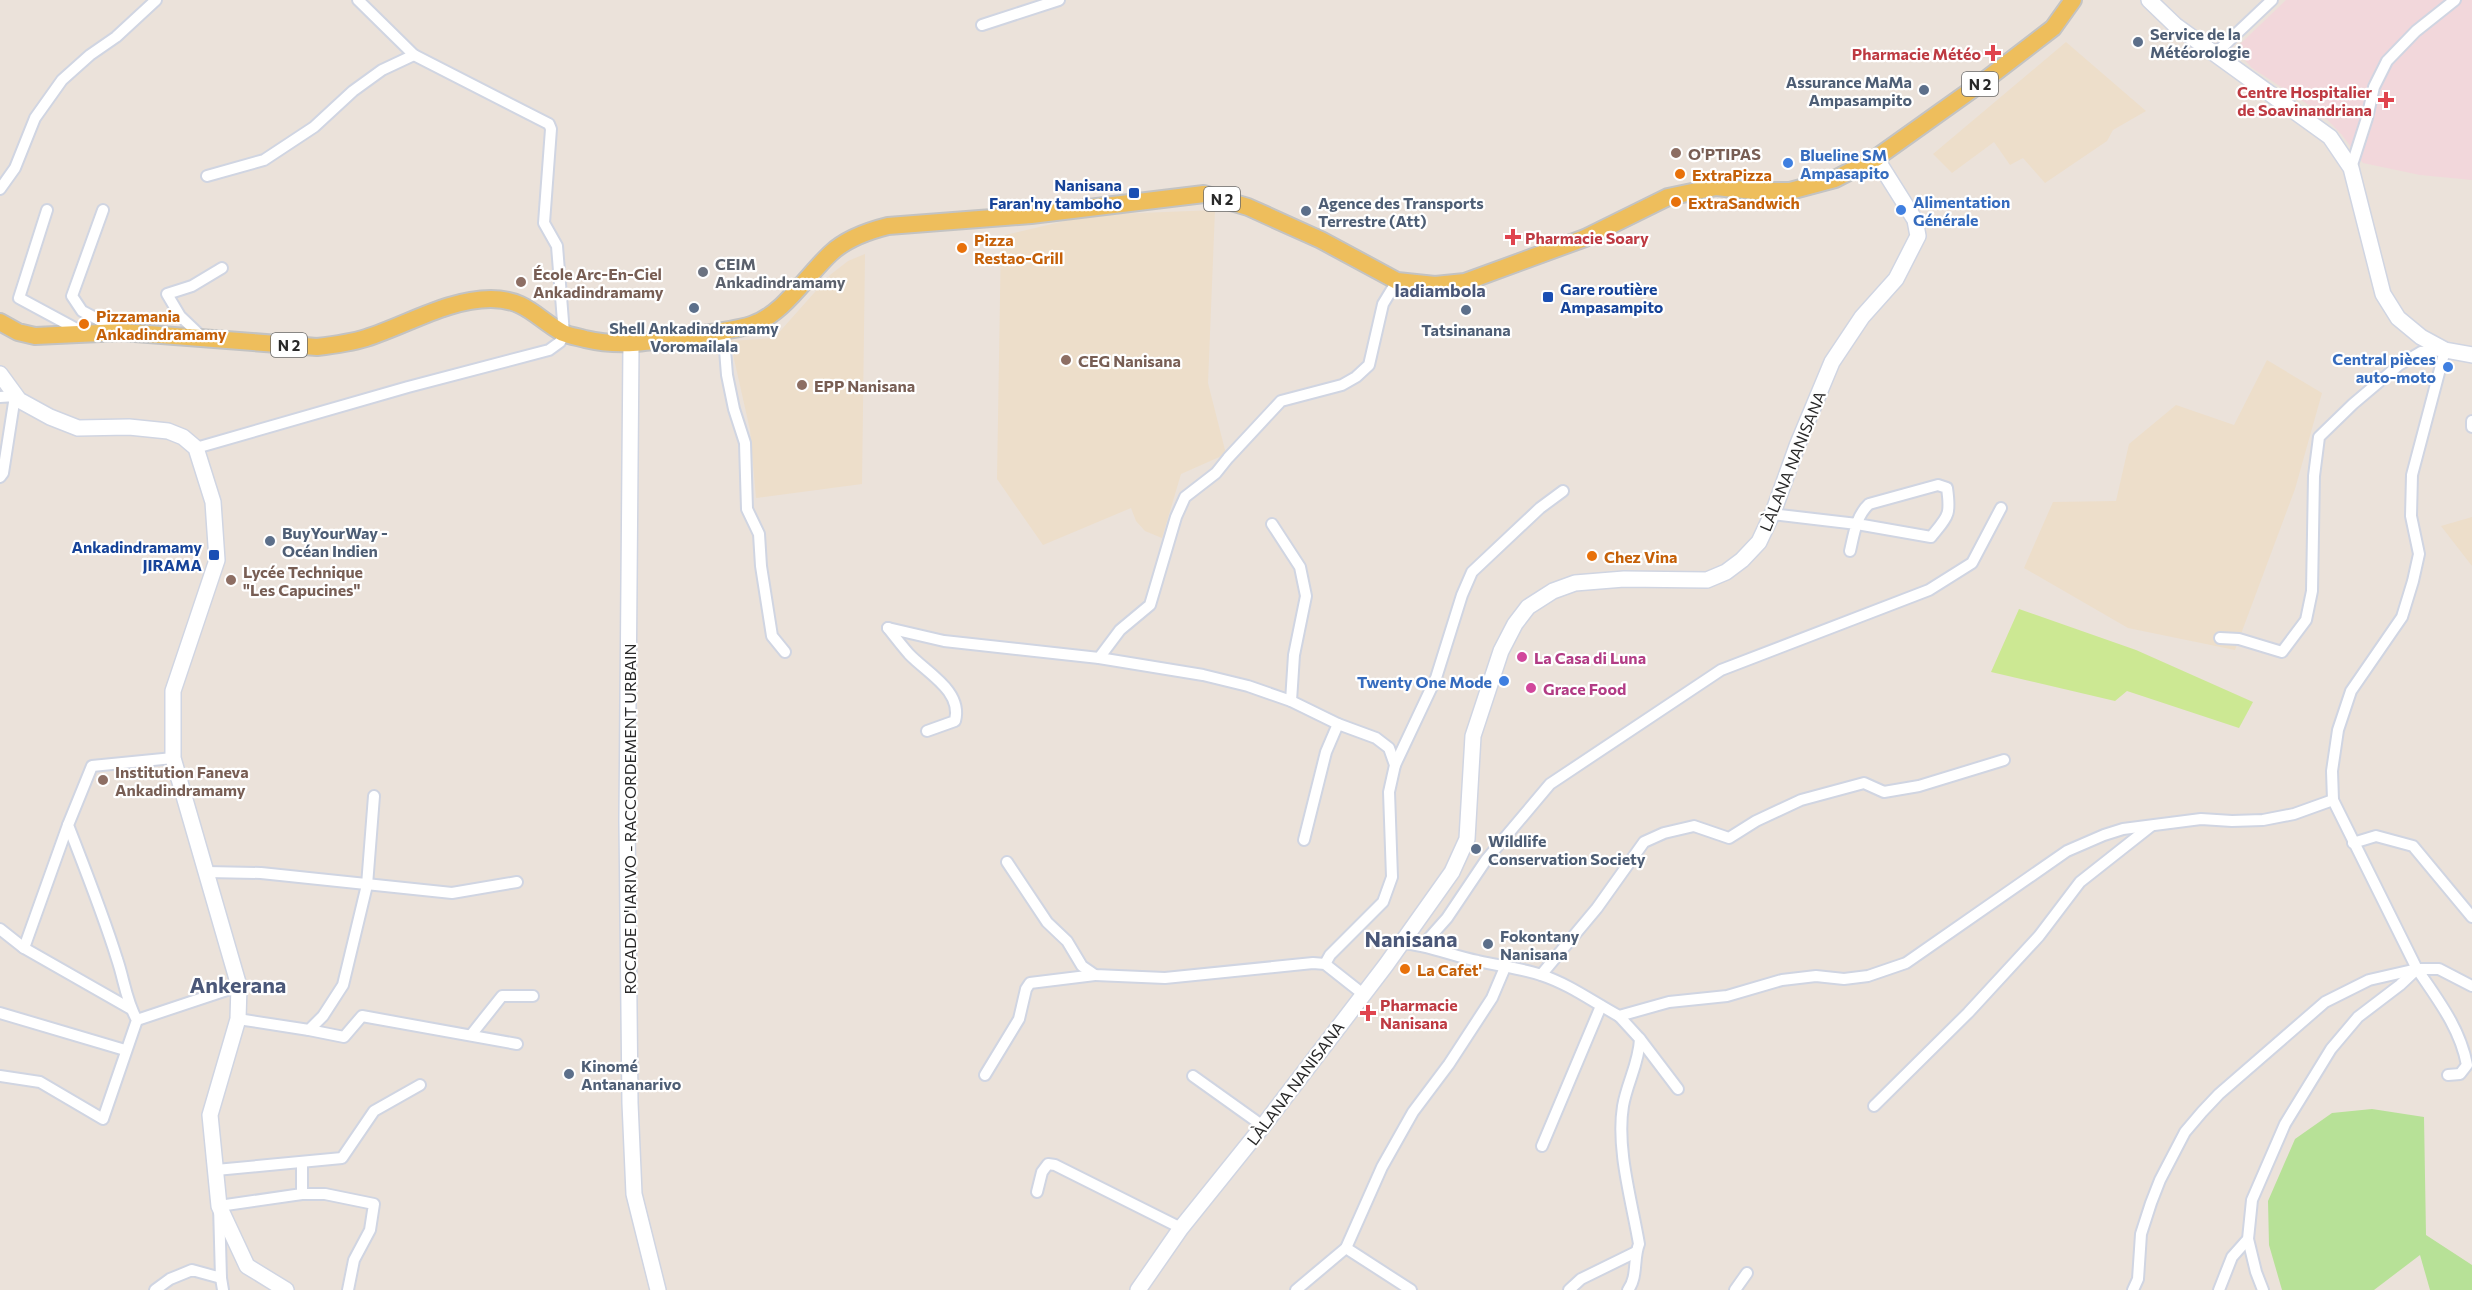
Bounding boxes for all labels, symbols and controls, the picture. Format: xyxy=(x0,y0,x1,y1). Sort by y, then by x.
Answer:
place label: Service de la Météorologie xyxy=(2150,24,2250,61)
marker: Service de la Météorologie xyxy=(2131,35,2145,49)
place label: Pharmacie Météo xyxy=(1852,44,1981,63)
marker: Pharmacie Météo xyxy=(1986,46,2000,60)
place label: Assurance MaMa Ampasampito xyxy=(1786,72,1912,109)
road number: N 2 xyxy=(1962,72,1998,96)
place label: Centre Hospitalier de Soavinandriana xyxy=(2237,82,2372,119)
marker: Assurance MaMa Ampasampito xyxy=(1917,83,1931,97)
marker: Centre Hospitalier de Soavinandriana xyxy=(2377,91,2395,109)
place label: O'PTIPAS xyxy=(1688,144,1761,163)
place label: Blueline SM Ampasapito xyxy=(1800,145,1890,182)
marker: O'PTIPAS xyxy=(1669,146,1683,160)
marker: Blueline SM Ampasapito xyxy=(1781,156,1795,170)
place label: ExtraPizza xyxy=(1692,165,1772,184)
marker: ExtraPizza xyxy=(1673,167,1687,181)
place label: Nanisana Faran'ny tamboho xyxy=(989,175,1122,212)
marker: Nanisana Faran'ny tamboho xyxy=(1127,186,1141,200)
road number: N 2 xyxy=(1204,187,1240,211)
place label: Alimentation Générale xyxy=(1913,192,2010,229)
place label: Agence des Transports Terrestre (Att) xyxy=(1318,193,1484,230)
place label: ExtraSandwich xyxy=(1688,193,1800,212)
marker: ExtraSandwich xyxy=(1669,195,1683,209)
marker: Alimentation Générale xyxy=(1894,203,1908,217)
marker: Agence des Transports Terrestre (Att) xyxy=(1299,204,1313,218)
place label: Pharmacie Soary xyxy=(1525,228,1649,247)
place label: Pizza Restao-Grill xyxy=(974,230,1063,267)
marker: Pharmacie Soary xyxy=(1506,230,1520,244)
marker: Pizza Restao-Grill xyxy=(955,241,969,255)
place label: CEIM Ankadindramamy xyxy=(715,254,846,291)
place label: École Arc-En-Ciel Ankadindramamy xyxy=(533,264,664,301)
marker: CEIM Ankadindramamy xyxy=(696,265,710,279)
marker: École Arc-En-Ciel Ankadindramamy xyxy=(514,275,528,289)
district label: Iadiambola xyxy=(1394,279,1486,301)
place label: Gare routière Ampasampito xyxy=(1560,279,1664,316)
marker: Gare routière Ampasampito xyxy=(1541,290,1555,304)
marker: Shell Ankadindramamy Voromailala xyxy=(687,301,701,315)
marker: Tatsinanana xyxy=(1459,303,1473,317)
place label: Pizzamania Ankadindramamy xyxy=(96,306,227,343)
marker: Pizzamania Ankadindramamy xyxy=(77,317,91,331)
place label: Shell Ankadindramamy Voromailala xyxy=(609,318,779,355)
place label: Tatsinanana xyxy=(1421,320,1511,339)
road number: N 2 xyxy=(271,333,307,357)
place label: Central pièces auto-moto xyxy=(2332,349,2436,386)
place label: CEG Nanisana xyxy=(1078,351,1181,370)
marker: CEG Nanisana xyxy=(1059,353,1073,367)
marker: Central pièces auto-moto xyxy=(2441,360,2455,374)
place label: EPP Nanisana xyxy=(814,376,915,395)
marker: EPP Nanisana xyxy=(795,378,809,392)
street label: LÀLANA NANISANA xyxy=(1755,388,1829,534)
place label: BuyYourWay - Océan Indien xyxy=(282,523,388,560)
marker: BuyYourWay - Océan Indien xyxy=(263,534,277,548)
place label: Ankadindramamy JIRAMA xyxy=(71,537,202,574)
place label: Chez Vina xyxy=(1604,547,1677,566)
marker: Ankadindramamy JIRAMA xyxy=(207,548,221,562)
marker: Chez Vina xyxy=(1585,549,1599,563)
place label: Lycée Technique "Les Capucines" xyxy=(243,562,363,599)
marker: Lycée Technique "Les Capucines" xyxy=(224,573,238,587)
street label: ROCADE D'IARIVO - RACCORDEMENT URBAIN xyxy=(620,644,639,994)
place label: La Casa di Luna xyxy=(1534,648,1646,667)
marker: La Casa di Luna xyxy=(1515,650,1529,664)
place label: Twenty One Mode xyxy=(1357,672,1492,691)
marker: Twenty One Mode xyxy=(1497,674,1511,688)
place label: Grace Food xyxy=(1543,679,1626,698)
marker: Grace Food xyxy=(1524,681,1538,695)
place label: Institution Faneva Ankadindramamy xyxy=(115,762,249,799)
marker: Institution Faneva Ankadindramamy xyxy=(96,773,110,787)
place label: Wildlife Conservation Society xyxy=(1488,831,1646,868)
marker: Wildlife Conservation Society xyxy=(1469,842,1483,856)
district label: Nanisana xyxy=(1364,925,1458,952)
place label: Fokontany Nanisana xyxy=(1500,926,1579,963)
marker: Fokontany Nanisana xyxy=(1481,937,1495,951)
place label: La Cafet' xyxy=(1417,960,1482,979)
marker: La Cafet' xyxy=(1398,962,1412,976)
district label: Ankerana xyxy=(190,971,286,998)
place label: Pharmacie Nanisana xyxy=(1380,995,1458,1032)
marker: Pharmacie Nanisana xyxy=(1361,1006,1375,1020)
street label: LÀLANA NANISANA xyxy=(1242,1017,1348,1149)
place label: Kinomé Antananarivo xyxy=(581,1056,682,1093)
marker: Kinomé Antananarivo xyxy=(562,1067,576,1081)

